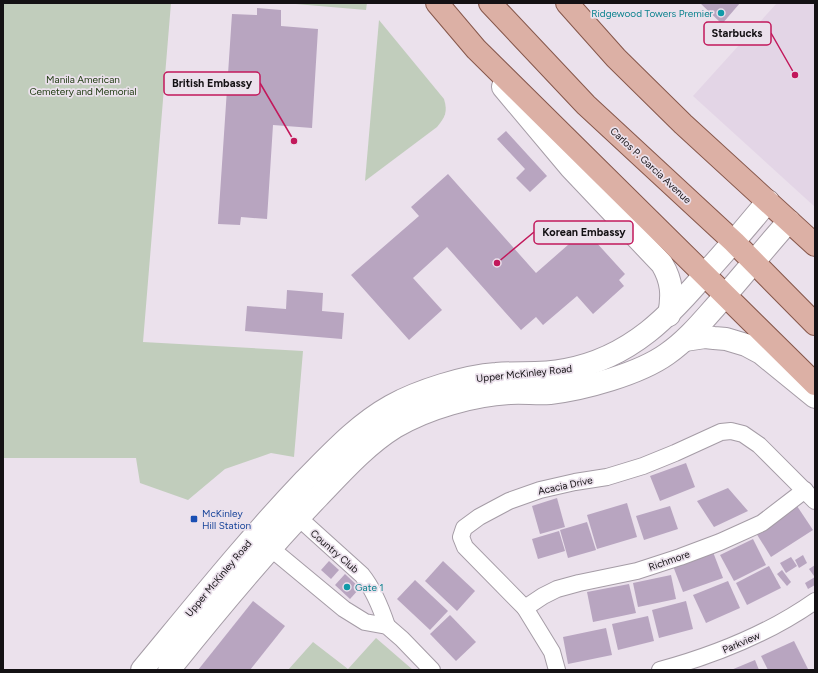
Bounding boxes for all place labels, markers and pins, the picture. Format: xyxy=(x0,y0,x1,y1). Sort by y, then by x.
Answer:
place label: Ridgewood Towers Premier xyxy=(591,7,714,20)
marker: Ridgewood Towers Premier xyxy=(716,8,726,18)
callout: Starbucks xyxy=(704,22,771,45)
callout: British Embassy xyxy=(164,72,260,95)
callout: Korean Embassy xyxy=(534,221,633,244)
place label: McKinley Hill Station xyxy=(202,507,252,532)
marker: McKinley Hill Station xyxy=(189,514,199,524)
place label: Gate 1 xyxy=(355,581,384,594)
marker: Gate 1 xyxy=(342,582,352,592)

